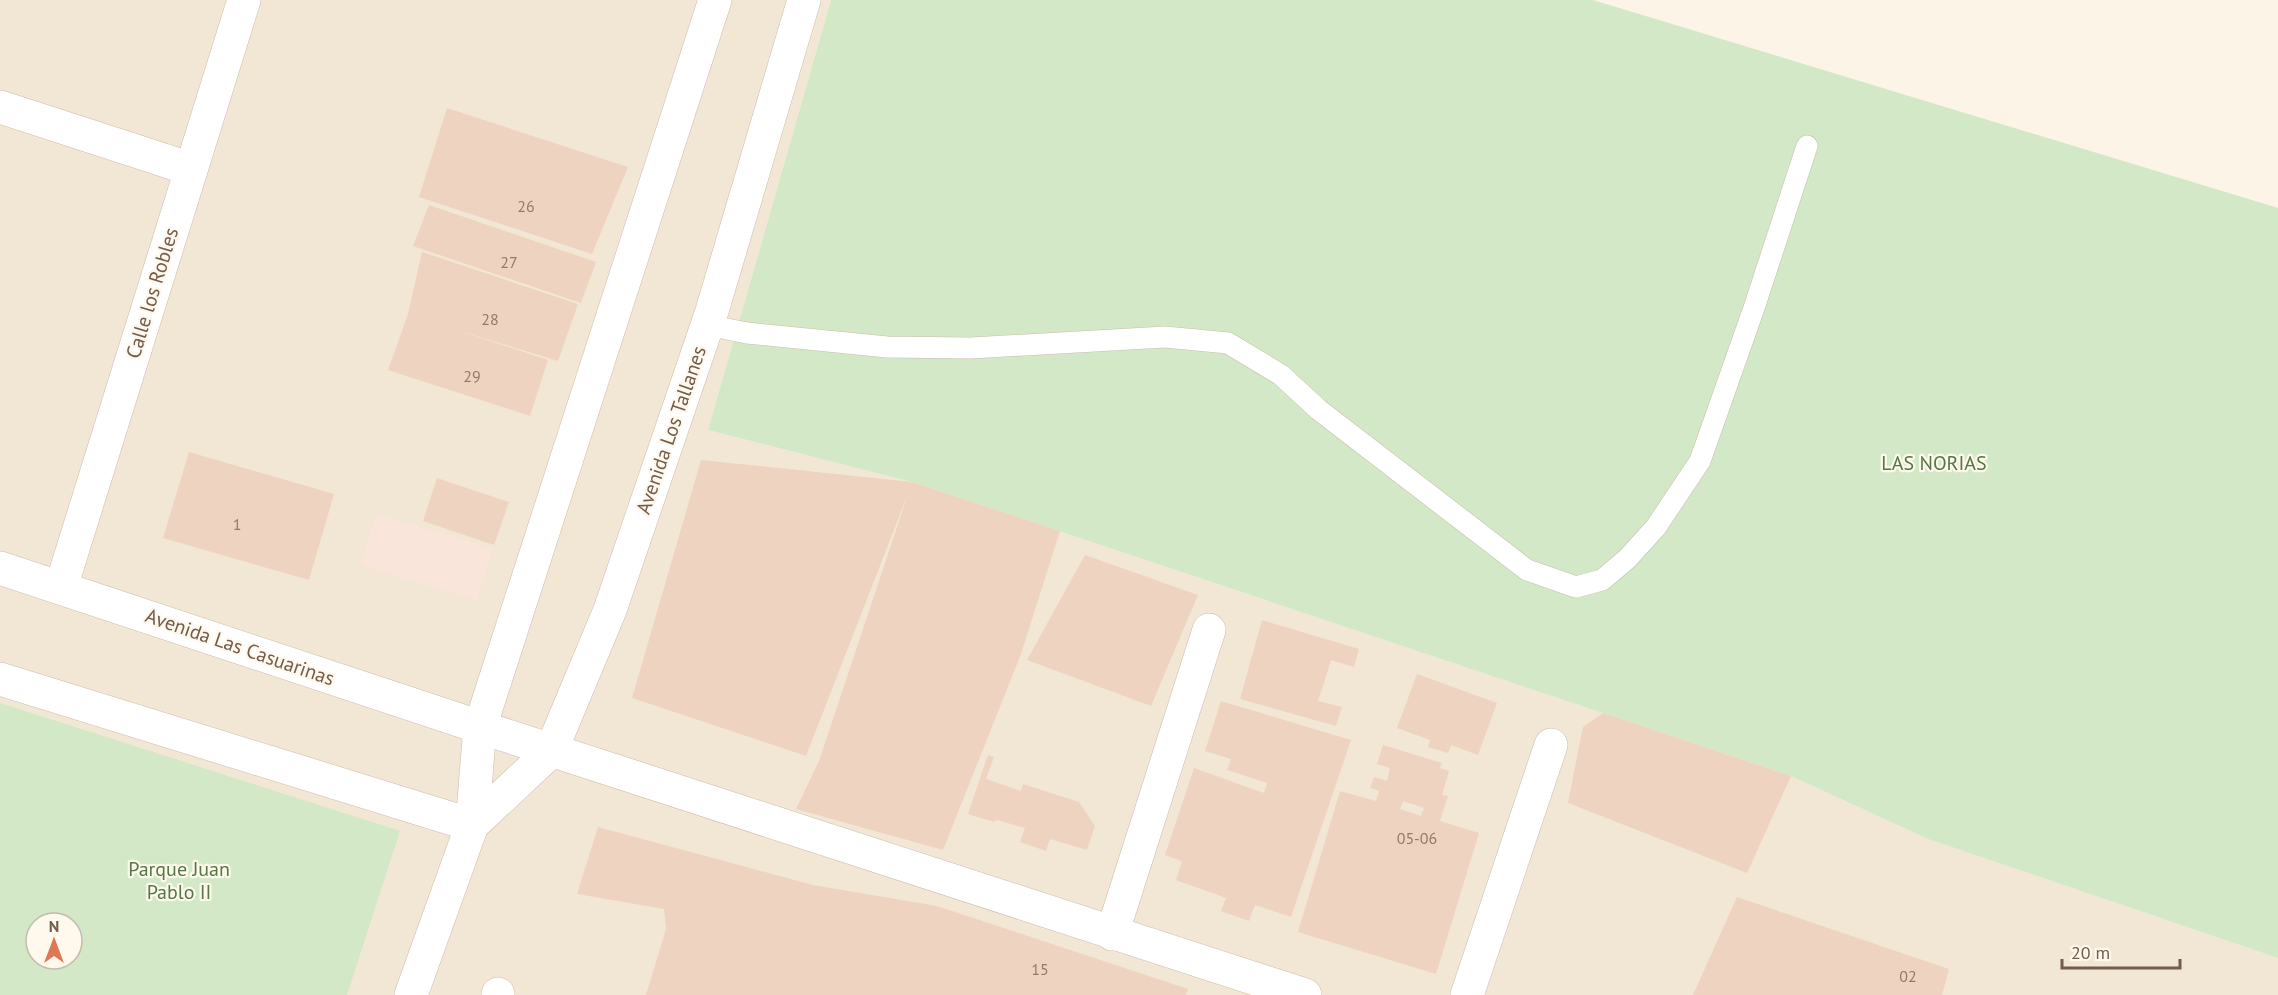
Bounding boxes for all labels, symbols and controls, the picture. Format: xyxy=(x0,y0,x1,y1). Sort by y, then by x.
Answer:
house number: 26 xyxy=(517,196,535,216)
street label: Calle los Robles xyxy=(120,224,184,362)
house number: 27 xyxy=(500,252,518,272)
house number: 28 xyxy=(481,309,499,329)
street label: Avenida Los Tallanes xyxy=(630,343,712,517)
house number: 29 xyxy=(463,366,481,386)
park label: LAS NORIAS xyxy=(1881,450,1987,476)
house number: 1 xyxy=(233,514,241,534)
street label: Avenida Las Casuarinas xyxy=(142,602,338,692)
house number: 05-06 xyxy=(1397,828,1437,848)
park label: Parque Juan Pablo II xyxy=(128,856,230,905)
north arrow xyxy=(24,911,84,971)
text: N xyxy=(49,916,59,936)
scale bar xyxy=(2062,932,2180,970)
text: 20 m xyxy=(2071,941,2110,964)
house number: 15 xyxy=(1031,959,1049,979)
house number: 02 xyxy=(1899,966,1917,986)

